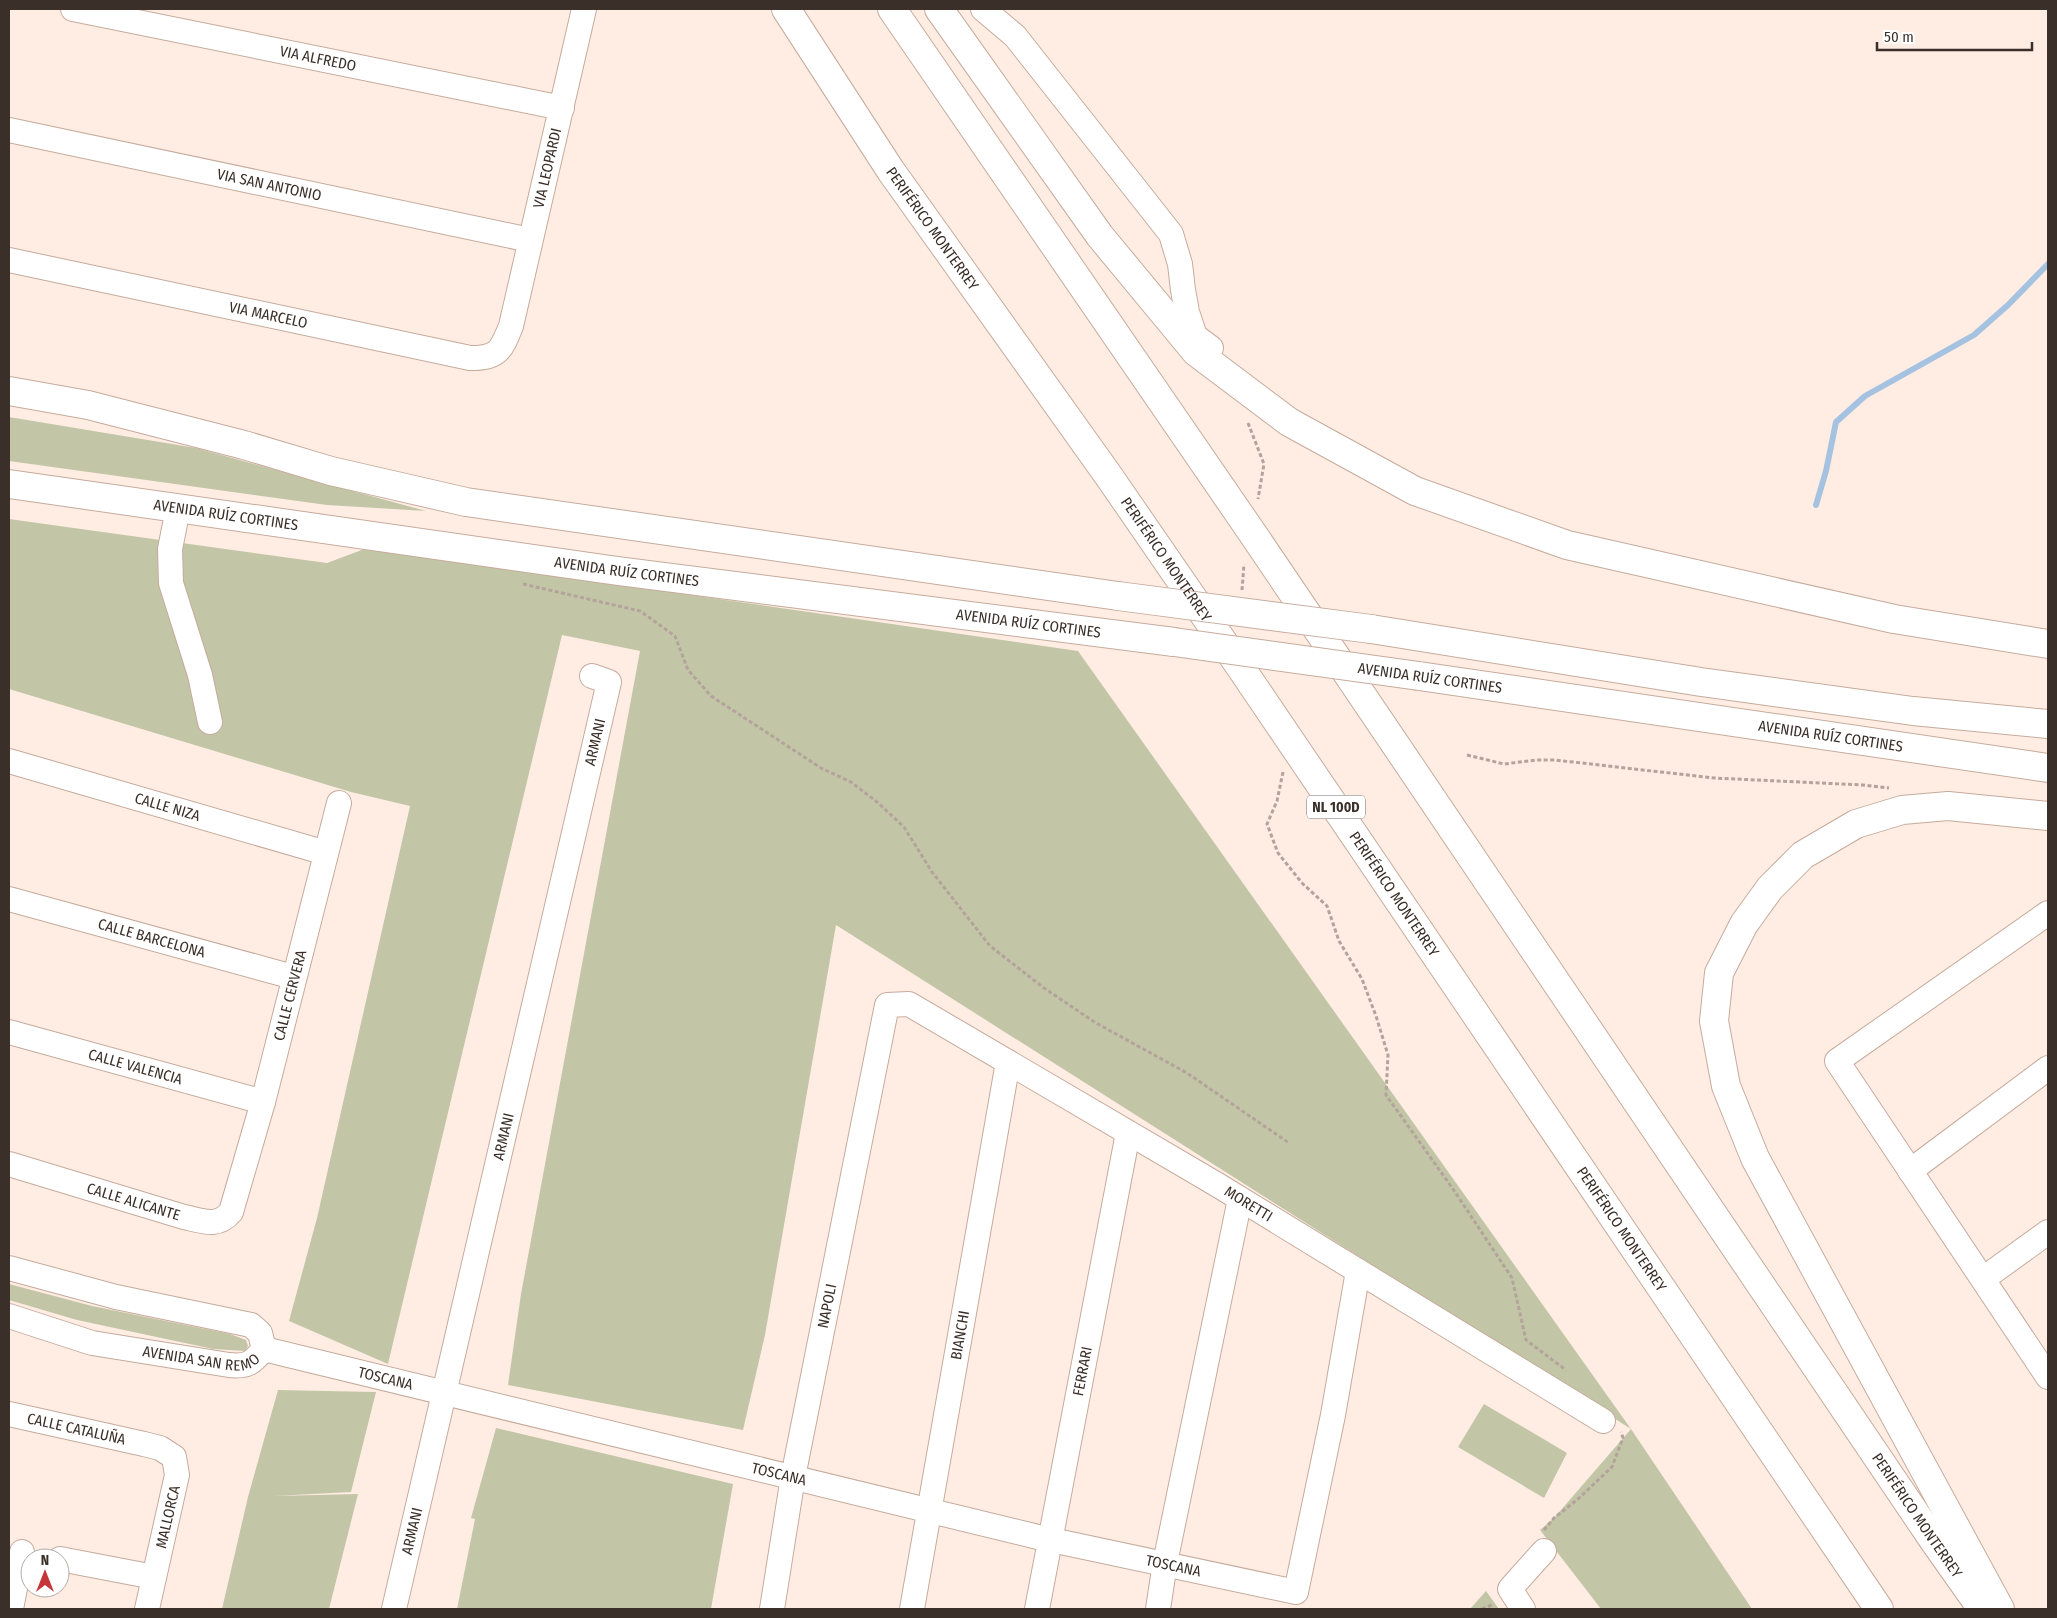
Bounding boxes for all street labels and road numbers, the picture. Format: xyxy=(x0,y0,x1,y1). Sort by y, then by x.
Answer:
street label: VIA ALFREDO xyxy=(278,42,358,75)
street label: VIA LEOPARDI xyxy=(529,126,565,210)
street label: PERIFÉRICO MONTERREY xyxy=(882,164,983,294)
street label: VIA SAN ANTONIO xyxy=(215,165,323,205)
street label: VIA MARCELO xyxy=(227,298,309,332)
street label: PERIFÉRICO MONTERREY xyxy=(1117,494,1216,625)
street label: AVENIDA RUÍZ CORTINES xyxy=(152,496,299,534)
street label: AVENIDA RUÍZ CORTINES xyxy=(553,553,700,590)
street label: AVENIDA RUÍZ CORTINES xyxy=(955,605,1102,642)
street label: AVENIDA RUÍZ CORTINES xyxy=(1357,659,1503,697)
street label: ARMANI xyxy=(581,717,609,767)
street label: AVENIDA RUÍZ CORTINES xyxy=(1757,717,1904,756)
street label: CALLE NIZA xyxy=(133,789,202,825)
road number: NL 100D xyxy=(1307,796,1365,819)
street label: PERIFÉRICO MONTERREY xyxy=(1346,828,1443,960)
street label: CALLE BARCELONA xyxy=(96,915,208,962)
street label: CALLE CERVERA xyxy=(270,948,310,1043)
street label: CALLE VALENCIA xyxy=(86,1045,185,1088)
street label: ARMANI xyxy=(489,1111,518,1162)
street label: PERIFÉRICO MONTERREY xyxy=(1573,1163,1670,1296)
street label: CALLE ALICANTE xyxy=(85,1179,182,1224)
street label: MORETTI xyxy=(1221,1182,1276,1225)
street label: NAPOLI xyxy=(814,1282,840,1330)
street label: BIANCHI xyxy=(947,1309,973,1361)
street label: AVENIDA SAN REMO xyxy=(141,1342,263,1375)
street label: FERRARI xyxy=(1069,1345,1096,1398)
street label: TOSCANA xyxy=(356,1363,415,1394)
street label: CALLE CATALUÑA xyxy=(25,1409,127,1449)
street label: PERIFÉRICO MONTERREY xyxy=(1868,1450,1966,1581)
street label: TOSCANA xyxy=(750,1459,808,1489)
street label: MALLORCA xyxy=(152,1484,184,1550)
street label: ARMANI xyxy=(398,1506,426,1556)
street label: TOSCANA xyxy=(1144,1551,1203,1581)

